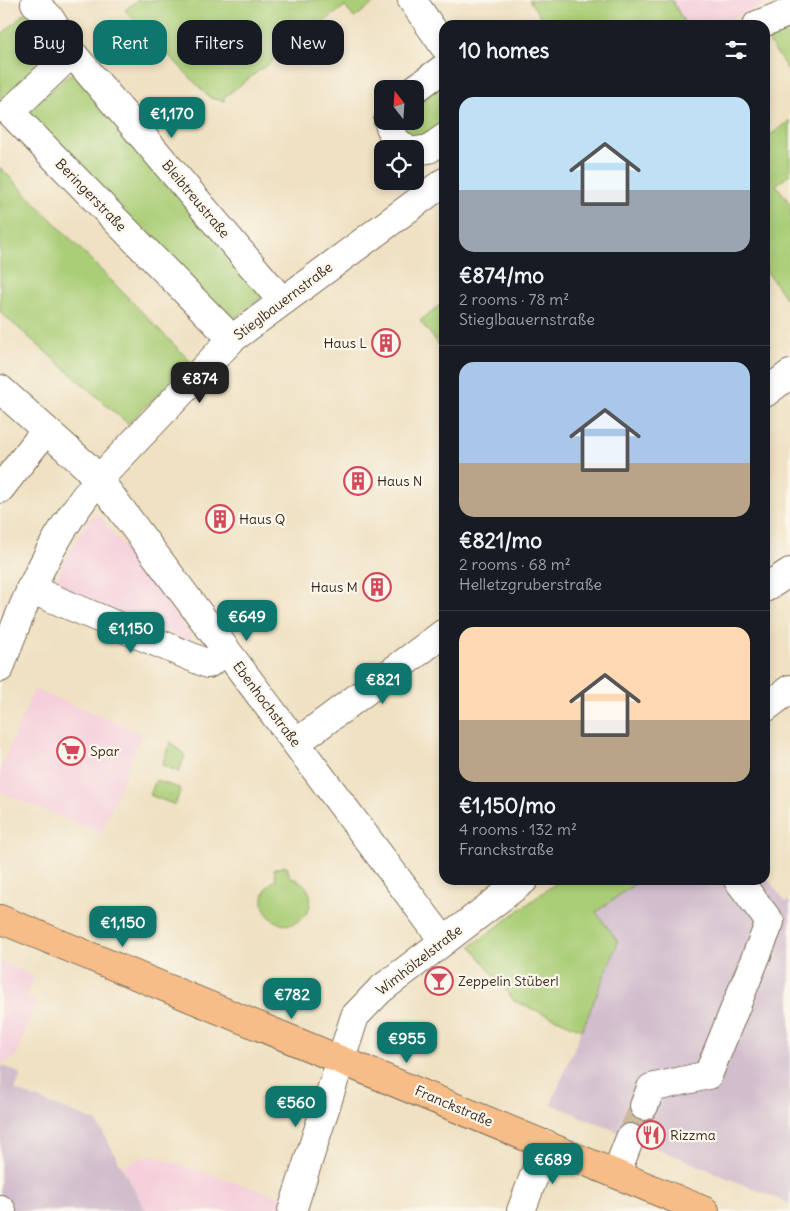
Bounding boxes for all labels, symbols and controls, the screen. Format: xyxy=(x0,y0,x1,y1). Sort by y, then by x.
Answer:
chip: Buy xyxy=(15,20,83,65)
chip: Rent xyxy=(93,20,167,65)
chip: Filters xyxy=(177,20,262,65)
chip: New xyxy=(272,20,344,65)
icon: filters xyxy=(722,36,750,64)
text: 10 homes xyxy=(459,37,549,64)
north arrow xyxy=(374,80,424,130)
map controls xyxy=(374,80,424,190)
pin: €1,170 xyxy=(131,96,213,139)
text: €1,170 xyxy=(150,103,194,123)
icon: home xyxy=(560,129,650,219)
button: locate xyxy=(374,140,424,190)
street label: Beringerstraße xyxy=(52,155,130,235)
street label: Bleibtreustraße xyxy=(158,156,234,242)
street label: Stieglbauernstraße xyxy=(230,258,336,344)
text: €874/mo xyxy=(459,262,544,289)
text: 2 rooms · 78 m² xyxy=(459,289,569,309)
text: Stieglbauernstraße xyxy=(459,309,595,329)
building icon: Haus L xyxy=(371,328,401,358)
place label: Haus L xyxy=(324,334,367,352)
pin: €874 xyxy=(170,362,230,404)
text: €874 xyxy=(182,368,218,388)
icon: home xyxy=(560,395,650,485)
building icon: Haus N xyxy=(343,466,373,496)
place label: Haus N xyxy=(377,472,423,490)
building icon: Haus Q xyxy=(205,504,235,534)
place label: Haus Q xyxy=(239,510,285,528)
text: €821/mo xyxy=(459,527,542,554)
text: 2 rooms · 68 m² xyxy=(459,554,571,574)
building icon: Haus M xyxy=(362,572,392,602)
text: Helletzgruberstraße xyxy=(459,574,602,594)
place label: Haus M xyxy=(311,578,358,596)
pin: €649 xyxy=(217,600,277,642)
text: €649 xyxy=(228,606,266,626)
pin: €1,150 xyxy=(90,612,172,654)
text: €1,150 xyxy=(108,618,154,638)
street label: Ebenhochstraße xyxy=(229,658,305,750)
icon: home xyxy=(560,660,650,750)
pin: €821 xyxy=(353,662,413,705)
text: €821 xyxy=(366,669,400,689)
supermarket icon: Spar xyxy=(56,736,86,766)
place label: Spar xyxy=(90,742,120,760)
text: €1,150/mo xyxy=(459,792,556,819)
text: 4 rooms · 132 m² xyxy=(459,819,577,839)
text: Franckstraße xyxy=(459,839,554,859)
pin: €1,150 xyxy=(82,906,164,948)
text: €1,150 xyxy=(100,912,146,932)
street label: Wimhölzelstraße xyxy=(372,921,466,999)
bar icon: Zeppelin Stüberl xyxy=(424,966,454,996)
place label: Zeppelin Stüberl xyxy=(458,972,559,990)
pin: €782 xyxy=(262,978,322,1020)
text: €782 xyxy=(274,984,310,1004)
pin: €955 xyxy=(377,1022,437,1064)
text: €955 xyxy=(388,1028,426,1048)
street label: Franckstraße xyxy=(412,1081,496,1131)
pin: €560 xyxy=(266,1086,326,1128)
text: €560 xyxy=(276,1092,316,1112)
restaurant icon: Rizzma xyxy=(636,1120,666,1150)
place label: Rizzma xyxy=(670,1126,716,1144)
pin: €689 xyxy=(523,1142,583,1185)
text: €689 xyxy=(534,1149,572,1169)

